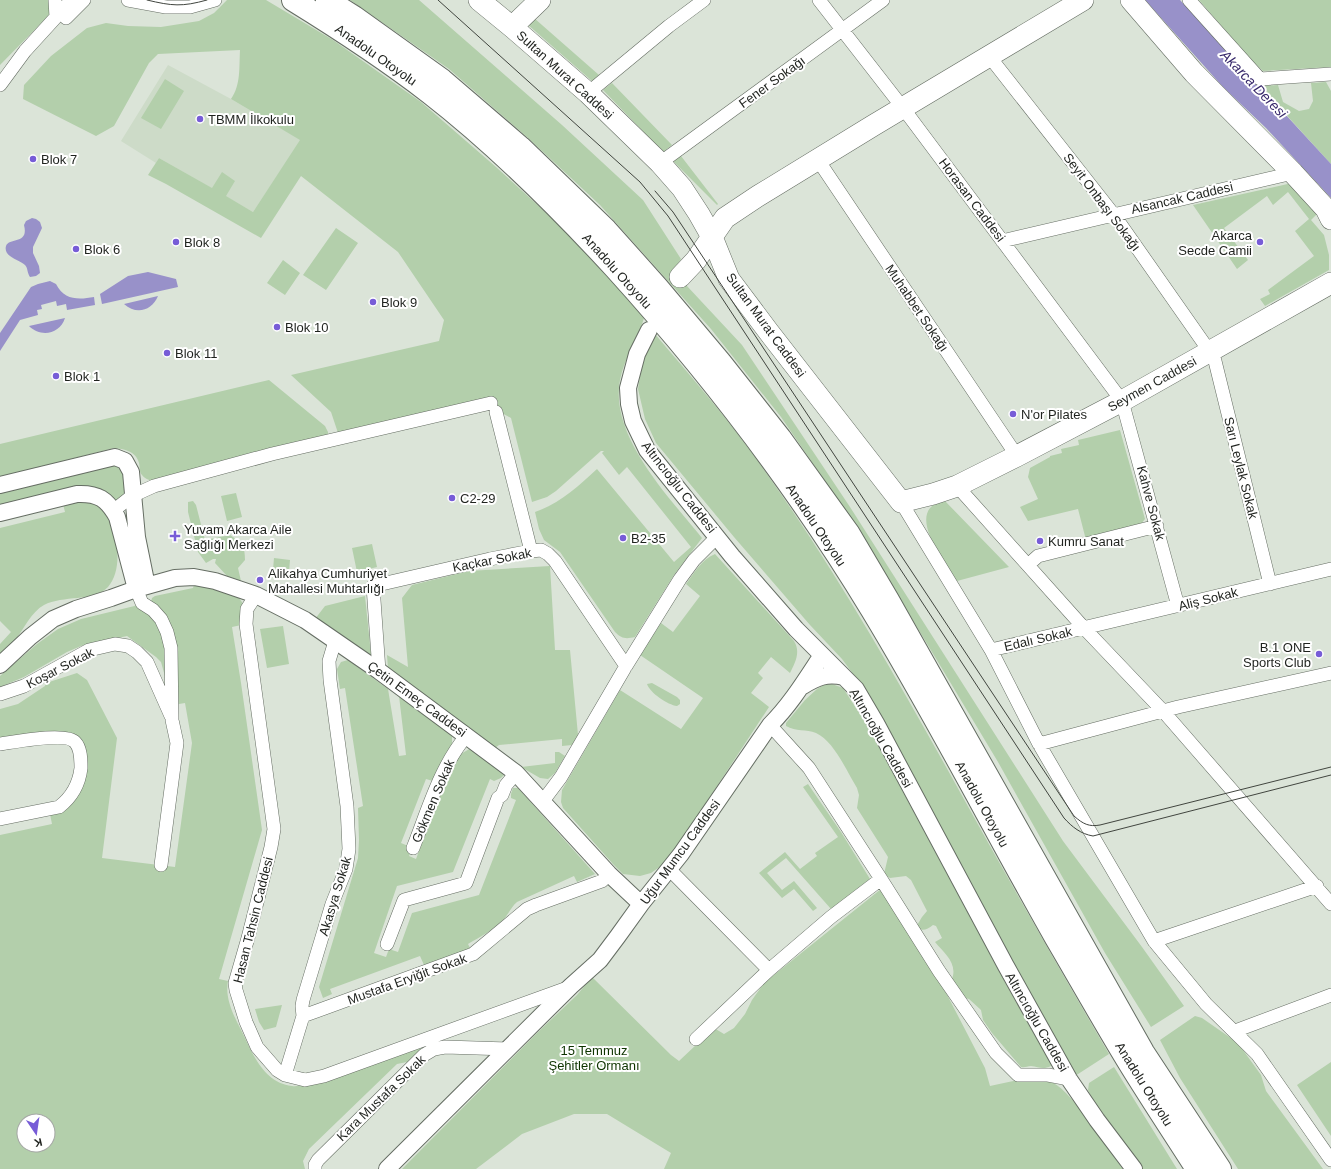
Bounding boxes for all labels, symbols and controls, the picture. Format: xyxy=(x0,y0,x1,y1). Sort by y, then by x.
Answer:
street label: Anadolu Otoyolu xyxy=(332,21,420,89)
street label: Sultan Murat Caddesi xyxy=(514,28,617,122)
water label: Akarca Deresi xyxy=(1217,46,1291,122)
street label: Fener Sokağı xyxy=(736,53,808,111)
place label: TBMM İlkokulu xyxy=(208,112,294,127)
marker: TBMM İlkokulu xyxy=(195,114,205,124)
street label: Seyit Onbaşı Sokağı xyxy=(1060,150,1144,254)
place label: Blok 7 xyxy=(41,152,77,167)
marker: Blok 7 xyxy=(28,154,38,164)
street label: Horasan Caddesi xyxy=(936,155,1008,245)
street label: Alsancak Caddesi xyxy=(1130,179,1234,217)
place label: Akarca Secde Camii xyxy=(1178,228,1253,258)
street label: Anadolu Otoyolu xyxy=(579,230,655,312)
place label: Blok 8 xyxy=(184,235,220,250)
marker: Blok 8 xyxy=(171,237,181,247)
marker: Akarca Secde Camii xyxy=(1255,237,1265,247)
place label: Blok 6 xyxy=(84,242,120,257)
marker: Blok 6 xyxy=(71,244,81,254)
street label: Muhabbet Sokağı xyxy=(882,262,952,354)
street label: Sultan Murat Caddesi xyxy=(723,270,809,380)
place label: Blok 9 xyxy=(381,295,417,310)
marker: Blok 9 xyxy=(368,297,378,307)
place label: Blok 10 xyxy=(285,320,328,335)
marker: Blok 10 xyxy=(272,322,282,332)
place label: Blok 11 xyxy=(175,346,217,361)
marker: Blok 11 xyxy=(162,348,172,358)
street label: Seymen Caddesi xyxy=(1105,353,1199,415)
place label: Blok 1 xyxy=(64,369,100,384)
marker: Blok 1 xyxy=(51,371,61,381)
place label: N'or Pilates xyxy=(1021,407,1088,422)
marker: N'or Pilates xyxy=(1008,409,1018,419)
street label: Sarı Leylak Sokak xyxy=(1221,415,1261,521)
street label: Altıncıoğlu Caddesi xyxy=(639,438,719,536)
street label: Kahve Sokak xyxy=(1134,464,1168,542)
street label: Anadolu Otoyolu xyxy=(783,481,849,569)
place label: C2-29 xyxy=(460,491,495,506)
marker: C2-29 xyxy=(447,493,457,503)
place label: Yuvam Akarca Aile Sağlığı Merkezi xyxy=(184,522,292,552)
marker: Yuvam Akarca Aile Sağlığı Merkezi xyxy=(169,530,181,542)
place label: B2-35 xyxy=(631,531,666,546)
marker: B2-35 xyxy=(618,533,628,543)
place label: Kumru Sanat xyxy=(1048,534,1124,549)
marker: Kumru Sanat xyxy=(1035,536,1045,546)
street label: Kaçkar Sokak xyxy=(451,545,533,575)
place label: Alikahya Cumhuriyet Mahallesi Muhtarlığı xyxy=(268,566,388,596)
marker: Alikahya Cumhuriyet Mahallesi Muhtarlığı xyxy=(255,575,265,585)
street label: Aliş Sokak xyxy=(1177,584,1240,614)
street label: Edalı Sokak xyxy=(1003,624,1074,654)
place label: B.1 ONE Sports Club xyxy=(1243,640,1311,670)
street label: Koşar Sokak xyxy=(24,644,97,691)
marker: B.1 ONE Sports Club xyxy=(1314,649,1324,659)
street label: Çetin Emeç Caddesi xyxy=(365,658,469,740)
street label: Altıncıoğlu Caddesi xyxy=(847,686,916,790)
street label: Gökmen Sokak xyxy=(409,757,457,845)
street label: Anadolu Otoyolu xyxy=(952,758,1012,850)
street label: Uğur Mumcu Caddesi xyxy=(637,797,723,907)
street label: Akasya Sokak xyxy=(316,854,354,938)
street label: Hasan Tahsin Caddesi xyxy=(230,855,276,985)
street label: Mustafa Eryiğit Sokak xyxy=(345,950,469,1008)
street label: Altıncıoğlu Caddesi xyxy=(1003,970,1072,1074)
street label: Anadolu Otoyolu xyxy=(1112,1039,1176,1129)
park label: 15 Temmuz Şehitler Ormanı xyxy=(548,1043,640,1073)
street label: Kara Mustafa Sokak xyxy=(334,1052,429,1144)
north arrow xyxy=(16,1113,56,1153)
text: K xyxy=(33,1136,43,1149)

